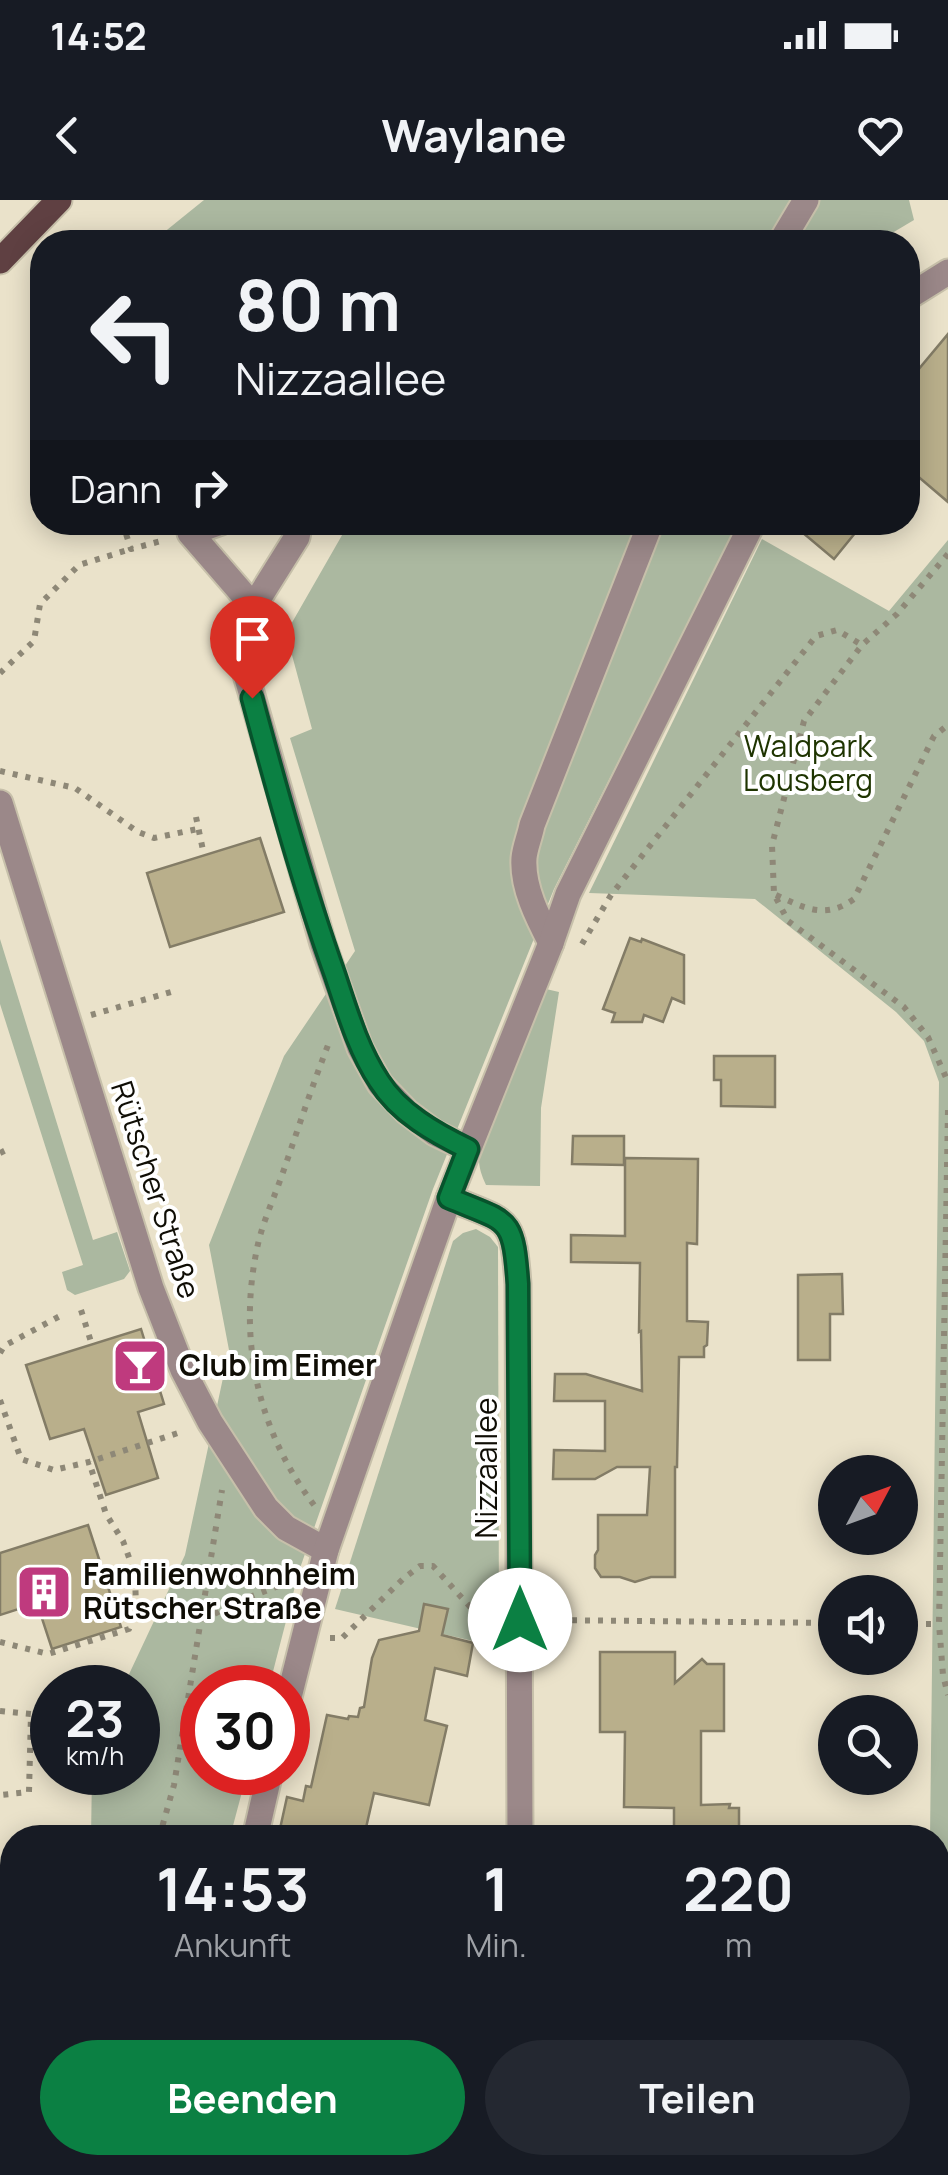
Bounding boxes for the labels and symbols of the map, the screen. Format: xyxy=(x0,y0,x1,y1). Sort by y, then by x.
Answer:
pin xyxy=(210,596,295,699)
park label: Waldpark Lousberg xyxy=(743,725,873,800)
street label: Rütscher Straße xyxy=(102,1076,211,1303)
bar icon: Club im Eimer xyxy=(110,1336,170,1396)
place label: Club im Eimer xyxy=(179,1344,377,1385)
street label: Nizzaallee xyxy=(465,1398,506,1538)
north arrow xyxy=(818,1455,918,1555)
place label: Familienwohnheim Rütscher Straße xyxy=(83,1553,356,1628)
building icon: Familienwohnheim Rütscher Straße xyxy=(14,1562,74,1622)
position arrow xyxy=(468,1568,572,1672)
speed limit sign: 30 xyxy=(180,1665,310,1795)

